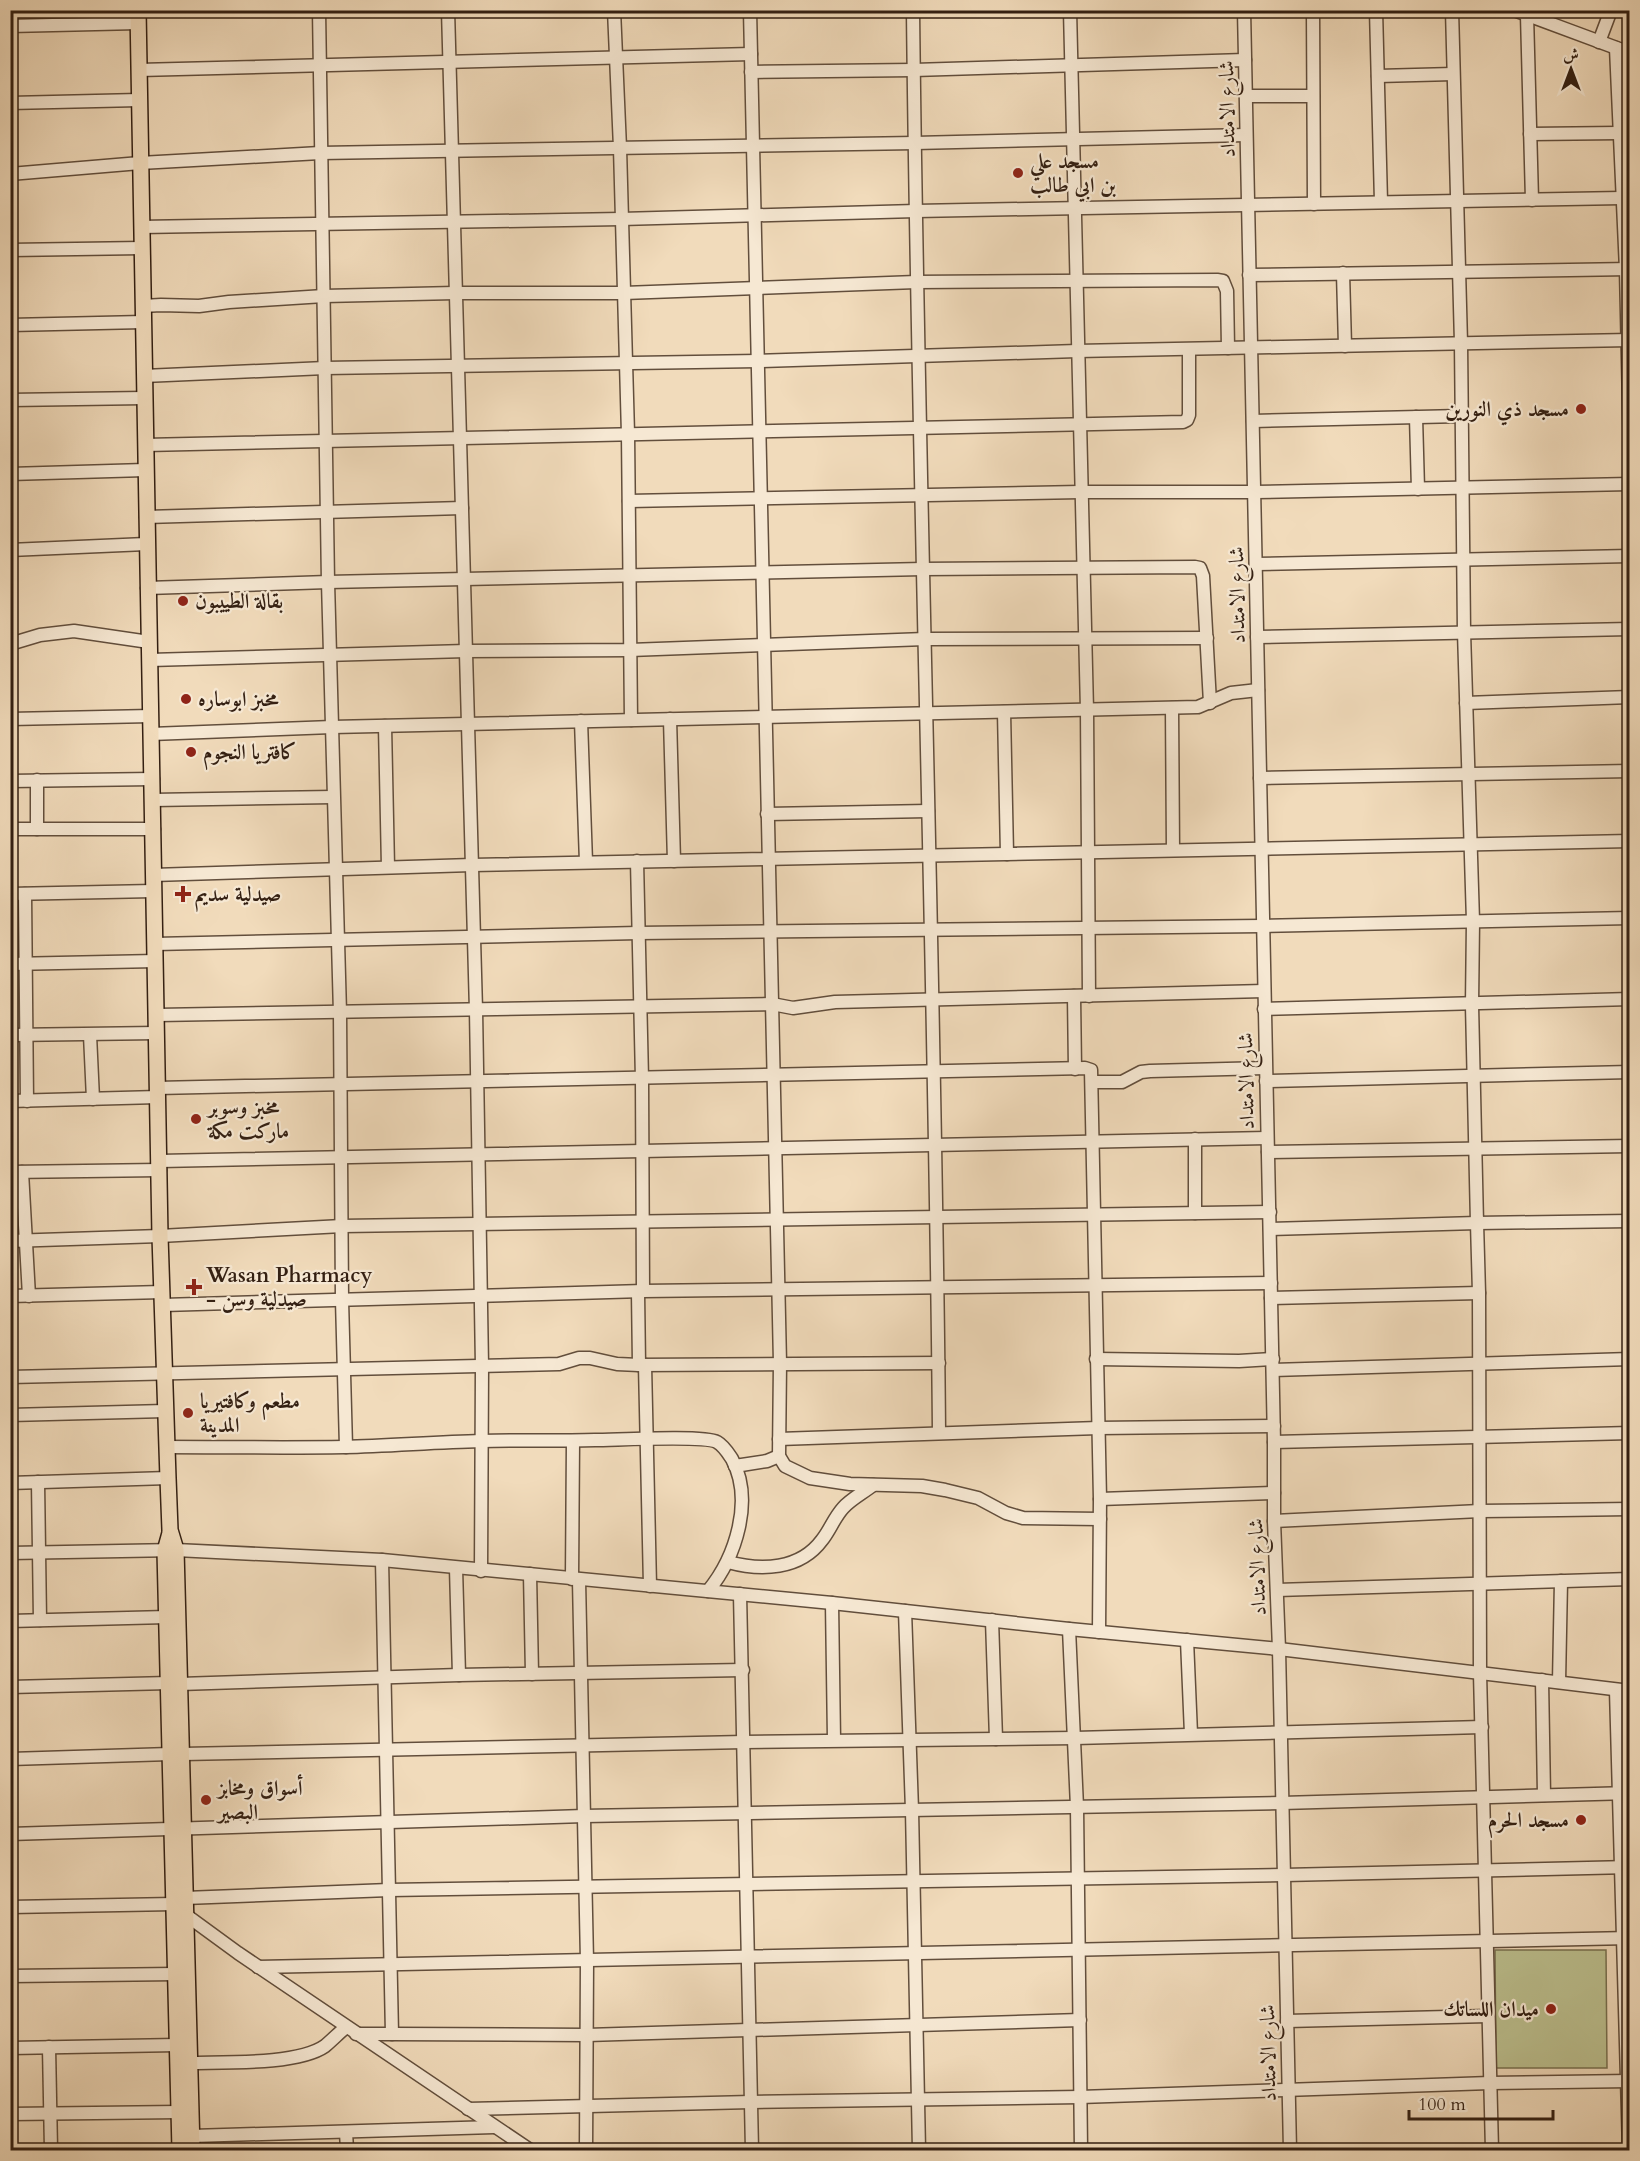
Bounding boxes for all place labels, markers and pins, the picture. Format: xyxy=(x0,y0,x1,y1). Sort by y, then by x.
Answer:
place label: مسجد علي بن ابي طالب xyxy=(1029,147,1116,203)
marker: مسجد علي بن ابي طالب xyxy=(1011,166,1025,180)
place label: مسجد ذي النورين xyxy=(1445,395,1569,426)
marker: مسجد ذي النورين xyxy=(1574,402,1588,416)
place label: بقالة الطييبون xyxy=(195,587,283,616)
marker: بقالة الطييبون xyxy=(176,594,190,608)
place label: مخبز ابوساره xyxy=(198,685,280,714)
marker: مخبز ابوساره xyxy=(179,692,193,706)
place label: كافتريا النجوم xyxy=(203,738,297,771)
marker: كافتريا النجوم xyxy=(184,745,198,759)
place label: صيدلية سديم xyxy=(195,880,281,912)
marker: صيدلية سديم xyxy=(176,887,190,901)
place label: مخبز وسوبر ماركت مكة xyxy=(206,1093,289,1146)
marker: مخبز وسوبر ماركت مكة xyxy=(189,1112,203,1126)
place label: Wasan Pharmacy - صيدلية وسن xyxy=(205,1261,372,1314)
marker: Wasan Pharmacy - صيدلية وسن xyxy=(187,1280,201,1294)
place label: مطعم وكافتيريا المدينة xyxy=(200,1387,300,1440)
marker: مطعم وكافتيريا المدينة xyxy=(181,1406,195,1420)
place label: أسواق ومخابز البصير xyxy=(216,1774,303,1827)
marker: أسواق ومخابز البصير xyxy=(199,1793,213,1807)
place label: مسجد الحرم xyxy=(1488,1806,1569,1839)
marker: مسجد الحرم xyxy=(1574,1813,1588,1827)
place label: ميدان اللساتك xyxy=(1443,1995,1539,2024)
marker: ميدان اللساتك xyxy=(1544,2002,1558,2016)

